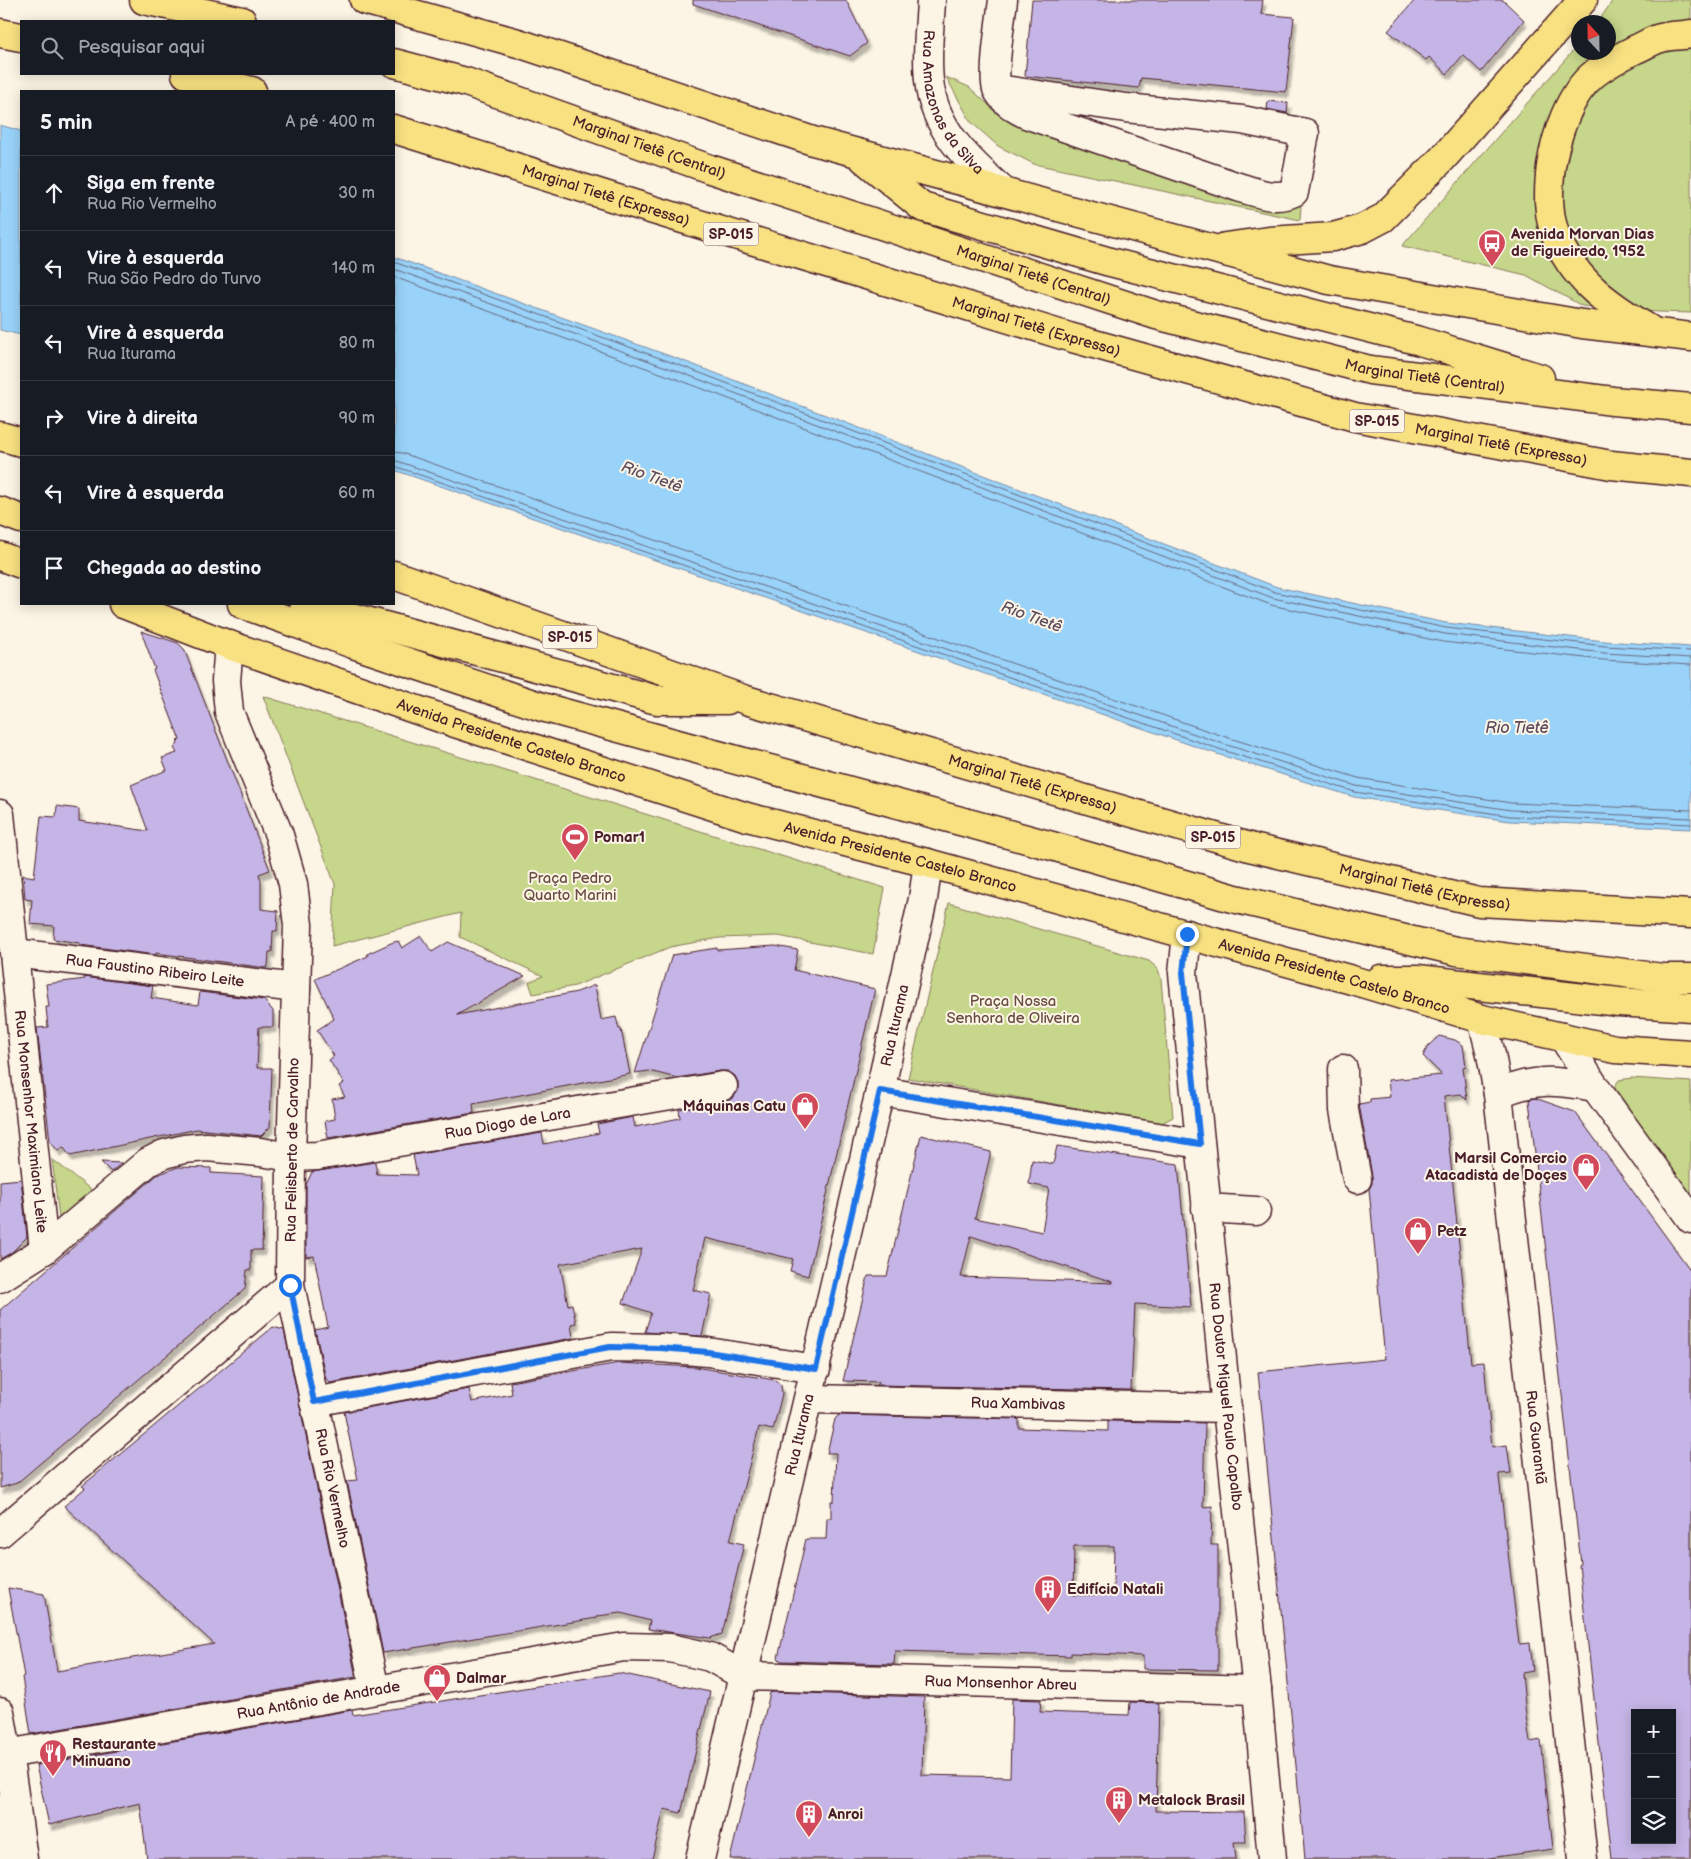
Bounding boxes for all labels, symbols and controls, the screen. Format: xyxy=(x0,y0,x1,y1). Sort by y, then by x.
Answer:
north arrow xyxy=(1571,15,1616,60)
search box xyxy=(20,20,395,75)
street label: Rua Amazonas da Silva xyxy=(918,29,988,179)
icon: search xyxy=(38,34,66,62)
text: Pesquisar aqui xyxy=(78,36,205,59)
text: 5 min xyxy=(40,110,93,135)
street label: Marginal Tietê (Central) xyxy=(570,112,728,184)
text: A pé · 400 m xyxy=(285,113,375,132)
street label: Marginal Tietê (Expressa) xyxy=(519,161,692,231)
text: Siga em frente xyxy=(87,172,215,195)
icon: ahead xyxy=(40,179,68,207)
text: 30 m xyxy=(338,184,375,203)
text: Rua Rio Vermelho xyxy=(87,195,217,214)
road number: SP-015 xyxy=(704,222,758,245)
place label: Avenida Morvan Dias de Figueiredo, 1952 xyxy=(1510,225,1654,261)
bus stop icon: Avenida Morvan Dias de Figueiredo, 1952 xyxy=(1477,228,1507,267)
street label: Marginal Tietê (Central) xyxy=(954,241,1113,310)
text: Vire à esquerda xyxy=(87,247,224,270)
icon: left xyxy=(40,254,68,282)
text: 140 m xyxy=(332,259,375,278)
text: Rua São Pedro do Turvo xyxy=(87,270,261,289)
street label: Marginal Tietê (Expressa) xyxy=(950,293,1123,361)
text: Vire à esquerda xyxy=(87,322,224,345)
icon: left xyxy=(40,329,68,357)
text: 80 m xyxy=(339,334,375,353)
text: Rua Iturama xyxy=(87,345,176,364)
street label: Marginal Tietê (Central) xyxy=(1343,355,1506,397)
icon: right xyxy=(40,404,68,432)
text: Vire à direita xyxy=(87,407,198,430)
text: 90 m xyxy=(339,409,375,428)
road number: SP-015 xyxy=(1350,410,1404,432)
street label: Marginal Tietê (Expressa) xyxy=(1413,419,1589,470)
water label: Rio Tietê xyxy=(618,458,685,497)
icon: left xyxy=(40,479,68,507)
text: Vire à esquerda xyxy=(87,482,224,505)
text: 60 m xyxy=(338,484,375,503)
icon: arrive xyxy=(40,554,68,582)
text: Chegada ao destino xyxy=(87,557,261,580)
water label: Rio Tietê xyxy=(998,598,1065,637)
road number: SP-015 xyxy=(542,626,598,649)
street label: Avenida Presidente Castelo Branco xyxy=(394,695,628,787)
water label: Rio Tietê xyxy=(1485,719,1549,738)
street label: Marginal Tietê (Expressa) xyxy=(946,751,1119,818)
street label: Avenida Presidente Castelo Branco xyxy=(782,818,1019,897)
sports icon: Pomar1 xyxy=(560,822,590,861)
road number: SP-015 xyxy=(1186,826,1240,849)
place label: Pomar1 xyxy=(594,828,645,847)
street label: Marginal Tietê (Expressa) xyxy=(1337,860,1511,914)
park label: Praça Pedro Quarto Marini xyxy=(523,869,617,905)
route end xyxy=(1176,923,1199,946)
street label: Avenida Presidente Castelo Branco xyxy=(1216,935,1452,1019)
street label: Rua Faustino Ribeiro Leite xyxy=(64,950,245,991)
street label: Rua Iturama xyxy=(877,983,914,1068)
park label: Praça Nossa Senhora de Oliveira xyxy=(946,992,1080,1028)
street label: Rua Monsenhor Maximiano Leite xyxy=(10,1009,51,1234)
street label: Rua Felisberto de Carvalho xyxy=(281,1058,304,1242)
shop icon: Máquinas Catu xyxy=(790,1091,820,1130)
place label: Máquinas Catu xyxy=(683,1097,786,1116)
street label: Rua Diogo de Lara xyxy=(443,1103,572,1144)
place label: Marsil Comercio Atacadista de Doçes xyxy=(1425,1149,1567,1185)
shop icon: Marsil Comercio Atacadista de Doçes xyxy=(1571,1152,1601,1191)
shop icon: Petz xyxy=(1403,1216,1433,1255)
place label: Petz xyxy=(1437,1222,1467,1241)
route start xyxy=(279,1274,302,1297)
street label: Rua Doutor Miguel Paulo Capalbo xyxy=(1204,1282,1247,1512)
street label: Rua Guarantã xyxy=(1521,1389,1550,1485)
street label: Rua Iturama xyxy=(781,1392,819,1478)
street label: Rua Xambivas xyxy=(970,1393,1066,1415)
street label: Rua Rio Vermelho xyxy=(310,1427,354,1550)
building icon: Edifício Natali xyxy=(1033,1574,1063,1613)
place label: Edifício Natali xyxy=(1067,1580,1163,1599)
shop icon: Dalmar xyxy=(422,1663,452,1702)
place label: Dalmar xyxy=(456,1669,507,1688)
street label: Rua Monsenhor Abreu xyxy=(924,1672,1077,1695)
street label: Rua Antônio de Andrade xyxy=(235,1677,402,1724)
map controls xyxy=(1631,1709,1676,1844)
button: + xyxy=(1631,1709,1676,1754)
place label: Restaurante Minuano xyxy=(72,1735,156,1771)
restaurant icon: Restaurante Minuano xyxy=(38,1738,68,1777)
button: − xyxy=(1631,1754,1676,1799)
building icon: Metalock Brasil xyxy=(1104,1785,1134,1824)
place label: Metalock Brasil xyxy=(1138,1791,1245,1810)
building icon: Anroi xyxy=(794,1799,824,1838)
button: layers xyxy=(1631,1799,1676,1844)
place label: Anroi xyxy=(827,1805,863,1824)

